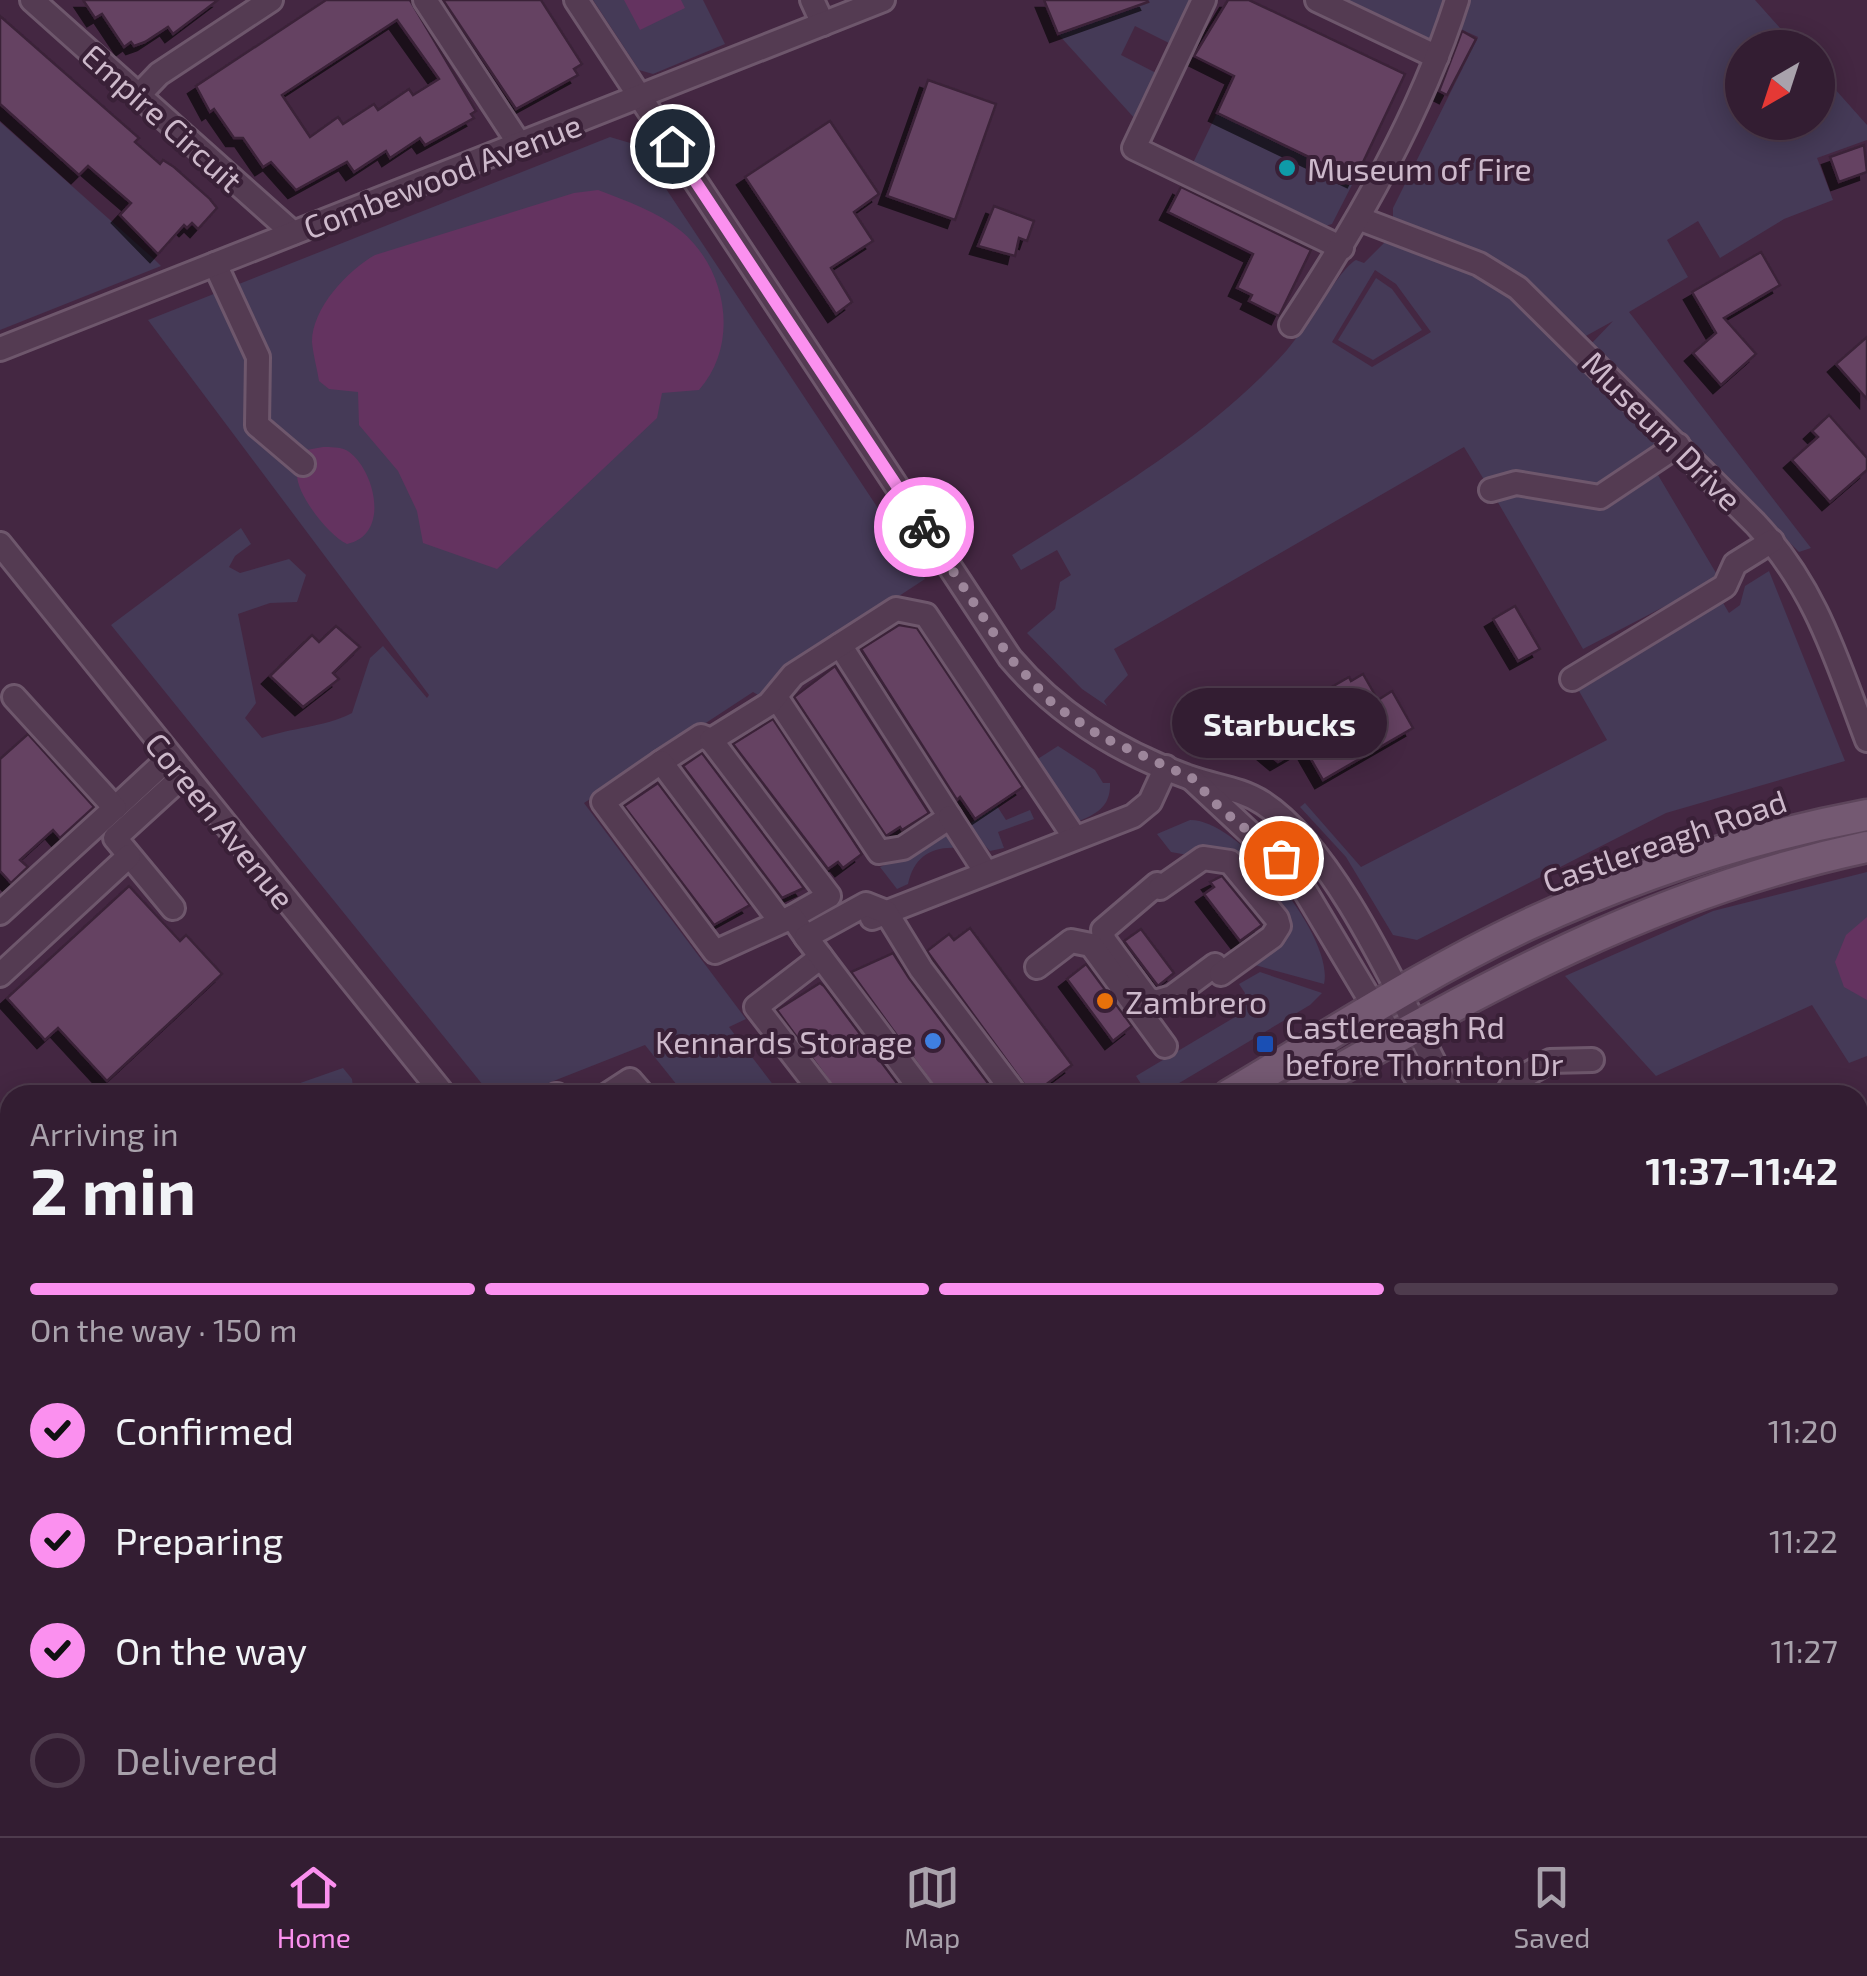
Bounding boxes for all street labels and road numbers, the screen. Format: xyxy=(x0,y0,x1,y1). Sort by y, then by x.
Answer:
street label: Empire Circuit xyxy=(75,35,251,199)
street label: Combewood Avenue xyxy=(298,105,586,245)
street label: Museum Drive xyxy=(1576,343,1750,517)
street label: Coreen Avenue xyxy=(138,724,304,916)
street label: Castlereagh Road xyxy=(1537,780,1791,900)

